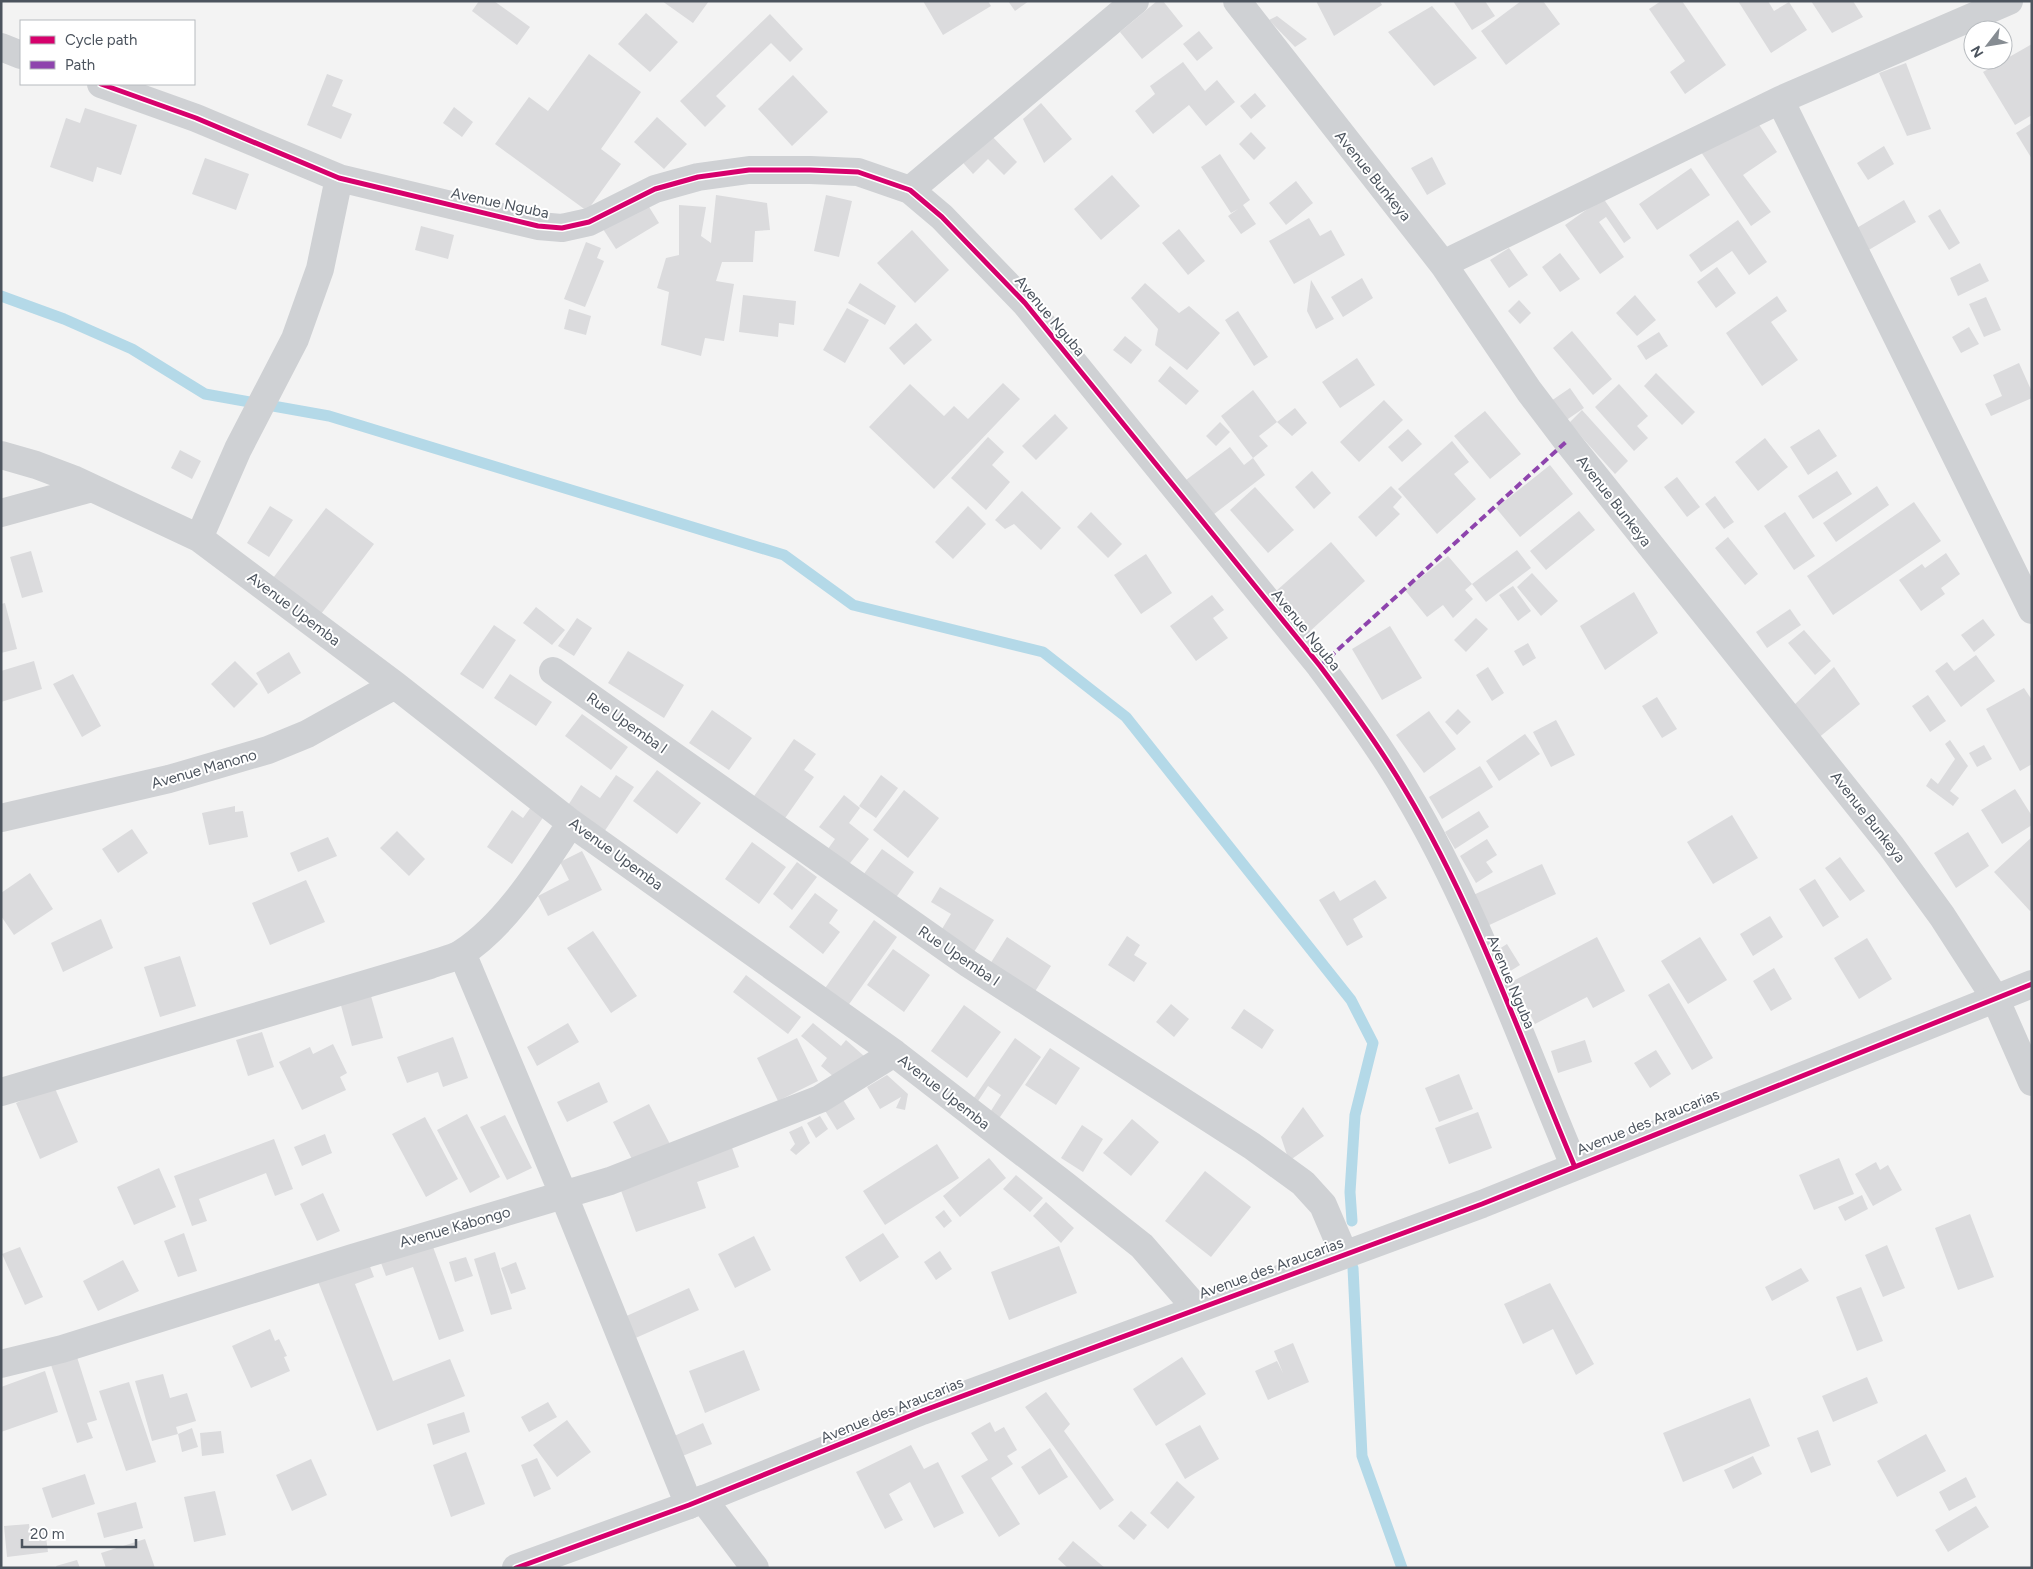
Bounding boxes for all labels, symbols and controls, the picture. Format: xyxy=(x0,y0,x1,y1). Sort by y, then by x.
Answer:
legend xyxy=(20,20,195,85)
north arrow xyxy=(1963,20,2013,70)
text: Cycle path xyxy=(65,31,137,49)
text: N xyxy=(1967,42,1987,60)
text: Path xyxy=(65,56,95,74)
street label: Avenue Bunkeya xyxy=(1331,127,1415,225)
street label: Avenue Nguba xyxy=(449,184,551,222)
street label: Avenue Nguba xyxy=(1011,272,1089,360)
street label: Avenue Bunkeya xyxy=(1573,452,1655,550)
street label: Avenue Upemba xyxy=(244,568,344,650)
street label: Avenue Nguba xyxy=(1268,586,1344,674)
street label: Rue Upemba I xyxy=(583,689,671,757)
street label: Avenue Manono xyxy=(149,745,259,793)
street label: Avenue Bunkeya xyxy=(1827,768,1909,866)
street label: Avenue Upemba xyxy=(566,814,666,894)
street label: Rue Upemba I xyxy=(915,922,1003,990)
street label: Avenue Nguba xyxy=(1483,933,1539,1031)
street label: Avenue Upemba xyxy=(895,1051,993,1133)
street label: Avenue des Araucarias xyxy=(1574,1085,1722,1159)
street label: Avenue Kabongo xyxy=(397,1202,513,1251)
street label: Avenue des Araucarias xyxy=(1196,1233,1346,1303)
street label: Avenue des Araucarias xyxy=(818,1373,966,1447)
scale bar xyxy=(22,1516,136,1548)
text: 20 m xyxy=(30,1525,64,1543)

